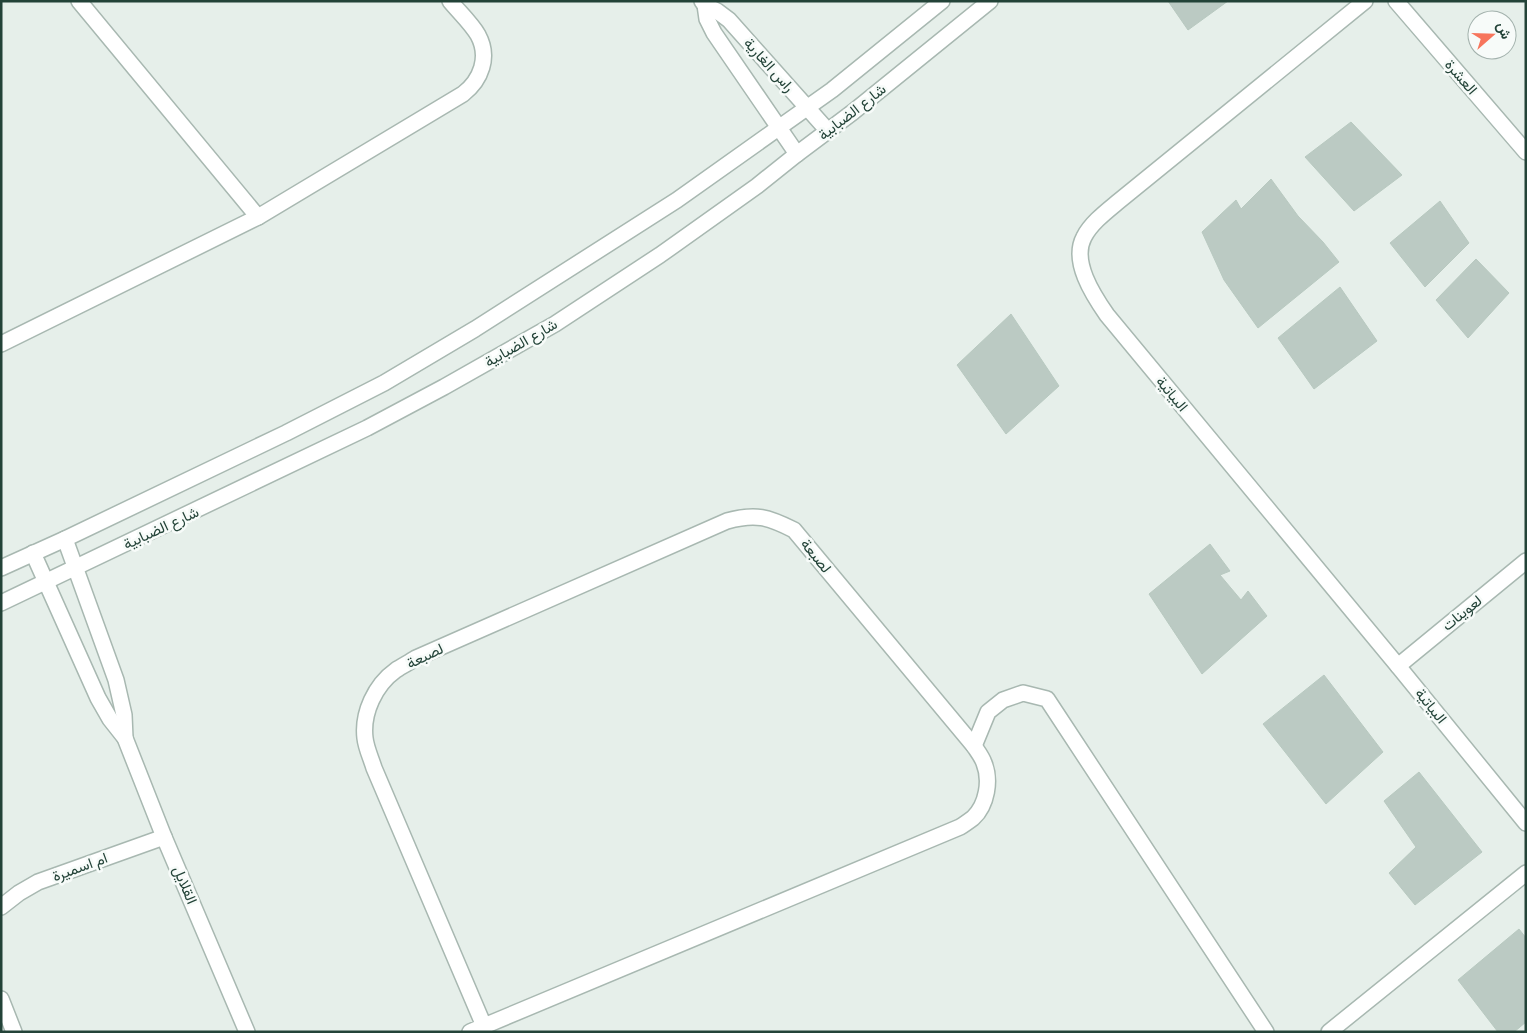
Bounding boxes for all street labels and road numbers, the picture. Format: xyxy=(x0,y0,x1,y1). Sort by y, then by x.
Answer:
street label: راس الغارية xyxy=(739,34,798,96)
street label: العشرة xyxy=(1441,56,1481,98)
street label: شارع الضبابية xyxy=(815,80,891,146)
street label: شارع الضبابية xyxy=(481,315,562,373)
street label: البياتية xyxy=(1152,373,1192,415)
street label: شارع الضبابية xyxy=(120,503,203,555)
street label: لصبعة xyxy=(797,535,835,577)
street label: لعوينات xyxy=(1438,591,1486,635)
street label: لصبعة xyxy=(404,639,446,673)
street label: البياتية xyxy=(1411,685,1451,727)
street label: ام اسميرة xyxy=(50,849,110,886)
street label: القلايل xyxy=(169,863,201,907)

